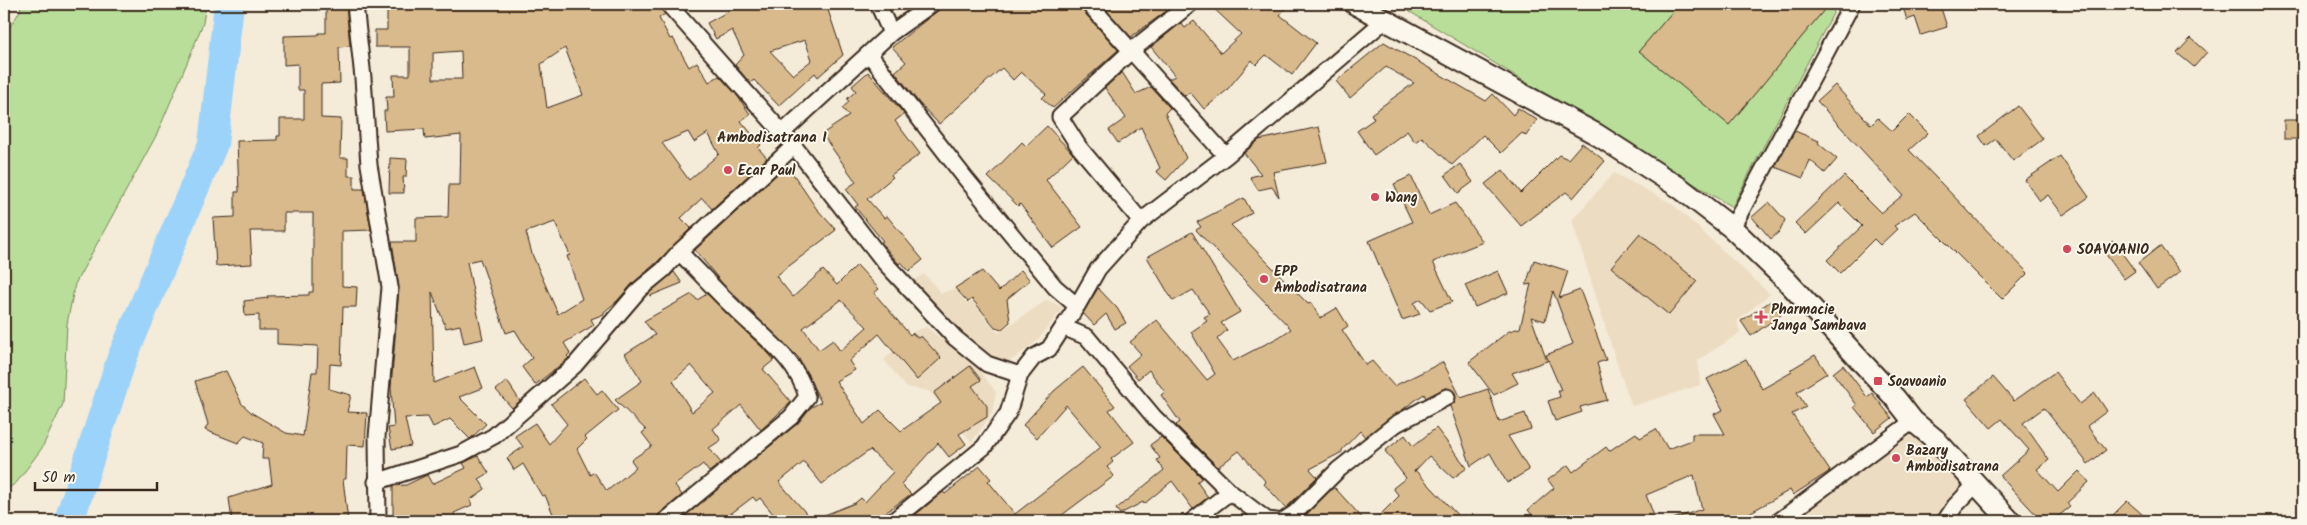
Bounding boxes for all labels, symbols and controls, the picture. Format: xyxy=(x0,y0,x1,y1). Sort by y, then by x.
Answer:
district label: Ambodisatrana I xyxy=(717,126,827,150)
place label: Ecar Paul xyxy=(738,160,796,182)
marker: Ecar Paul xyxy=(722,164,734,176)
place label: Wang xyxy=(1385,187,1418,209)
marker: Wang xyxy=(1369,191,1381,203)
place label: SOAVOANIO xyxy=(2077,239,2149,261)
marker: SOAVOANIO xyxy=(2061,243,2073,255)
place label: EPP Ambodisatrana xyxy=(1274,261,1367,299)
marker: EPP Ambodisatrana xyxy=(1258,273,1270,285)
place label: Pharmacie Janga Sambava xyxy=(1771,299,1866,337)
marker: Pharmacie Janga Sambava xyxy=(1755,311,1767,323)
place label: Soavoanio xyxy=(1888,371,1947,393)
marker: Soavoanio xyxy=(1872,375,1884,387)
place label: Bazary Ambodisatrana xyxy=(1906,440,1999,478)
marker: Bazary Ambodisatrana xyxy=(1890,452,1902,464)
scale bar xyxy=(35,460,158,492)
text: 50 m xyxy=(42,466,76,490)

